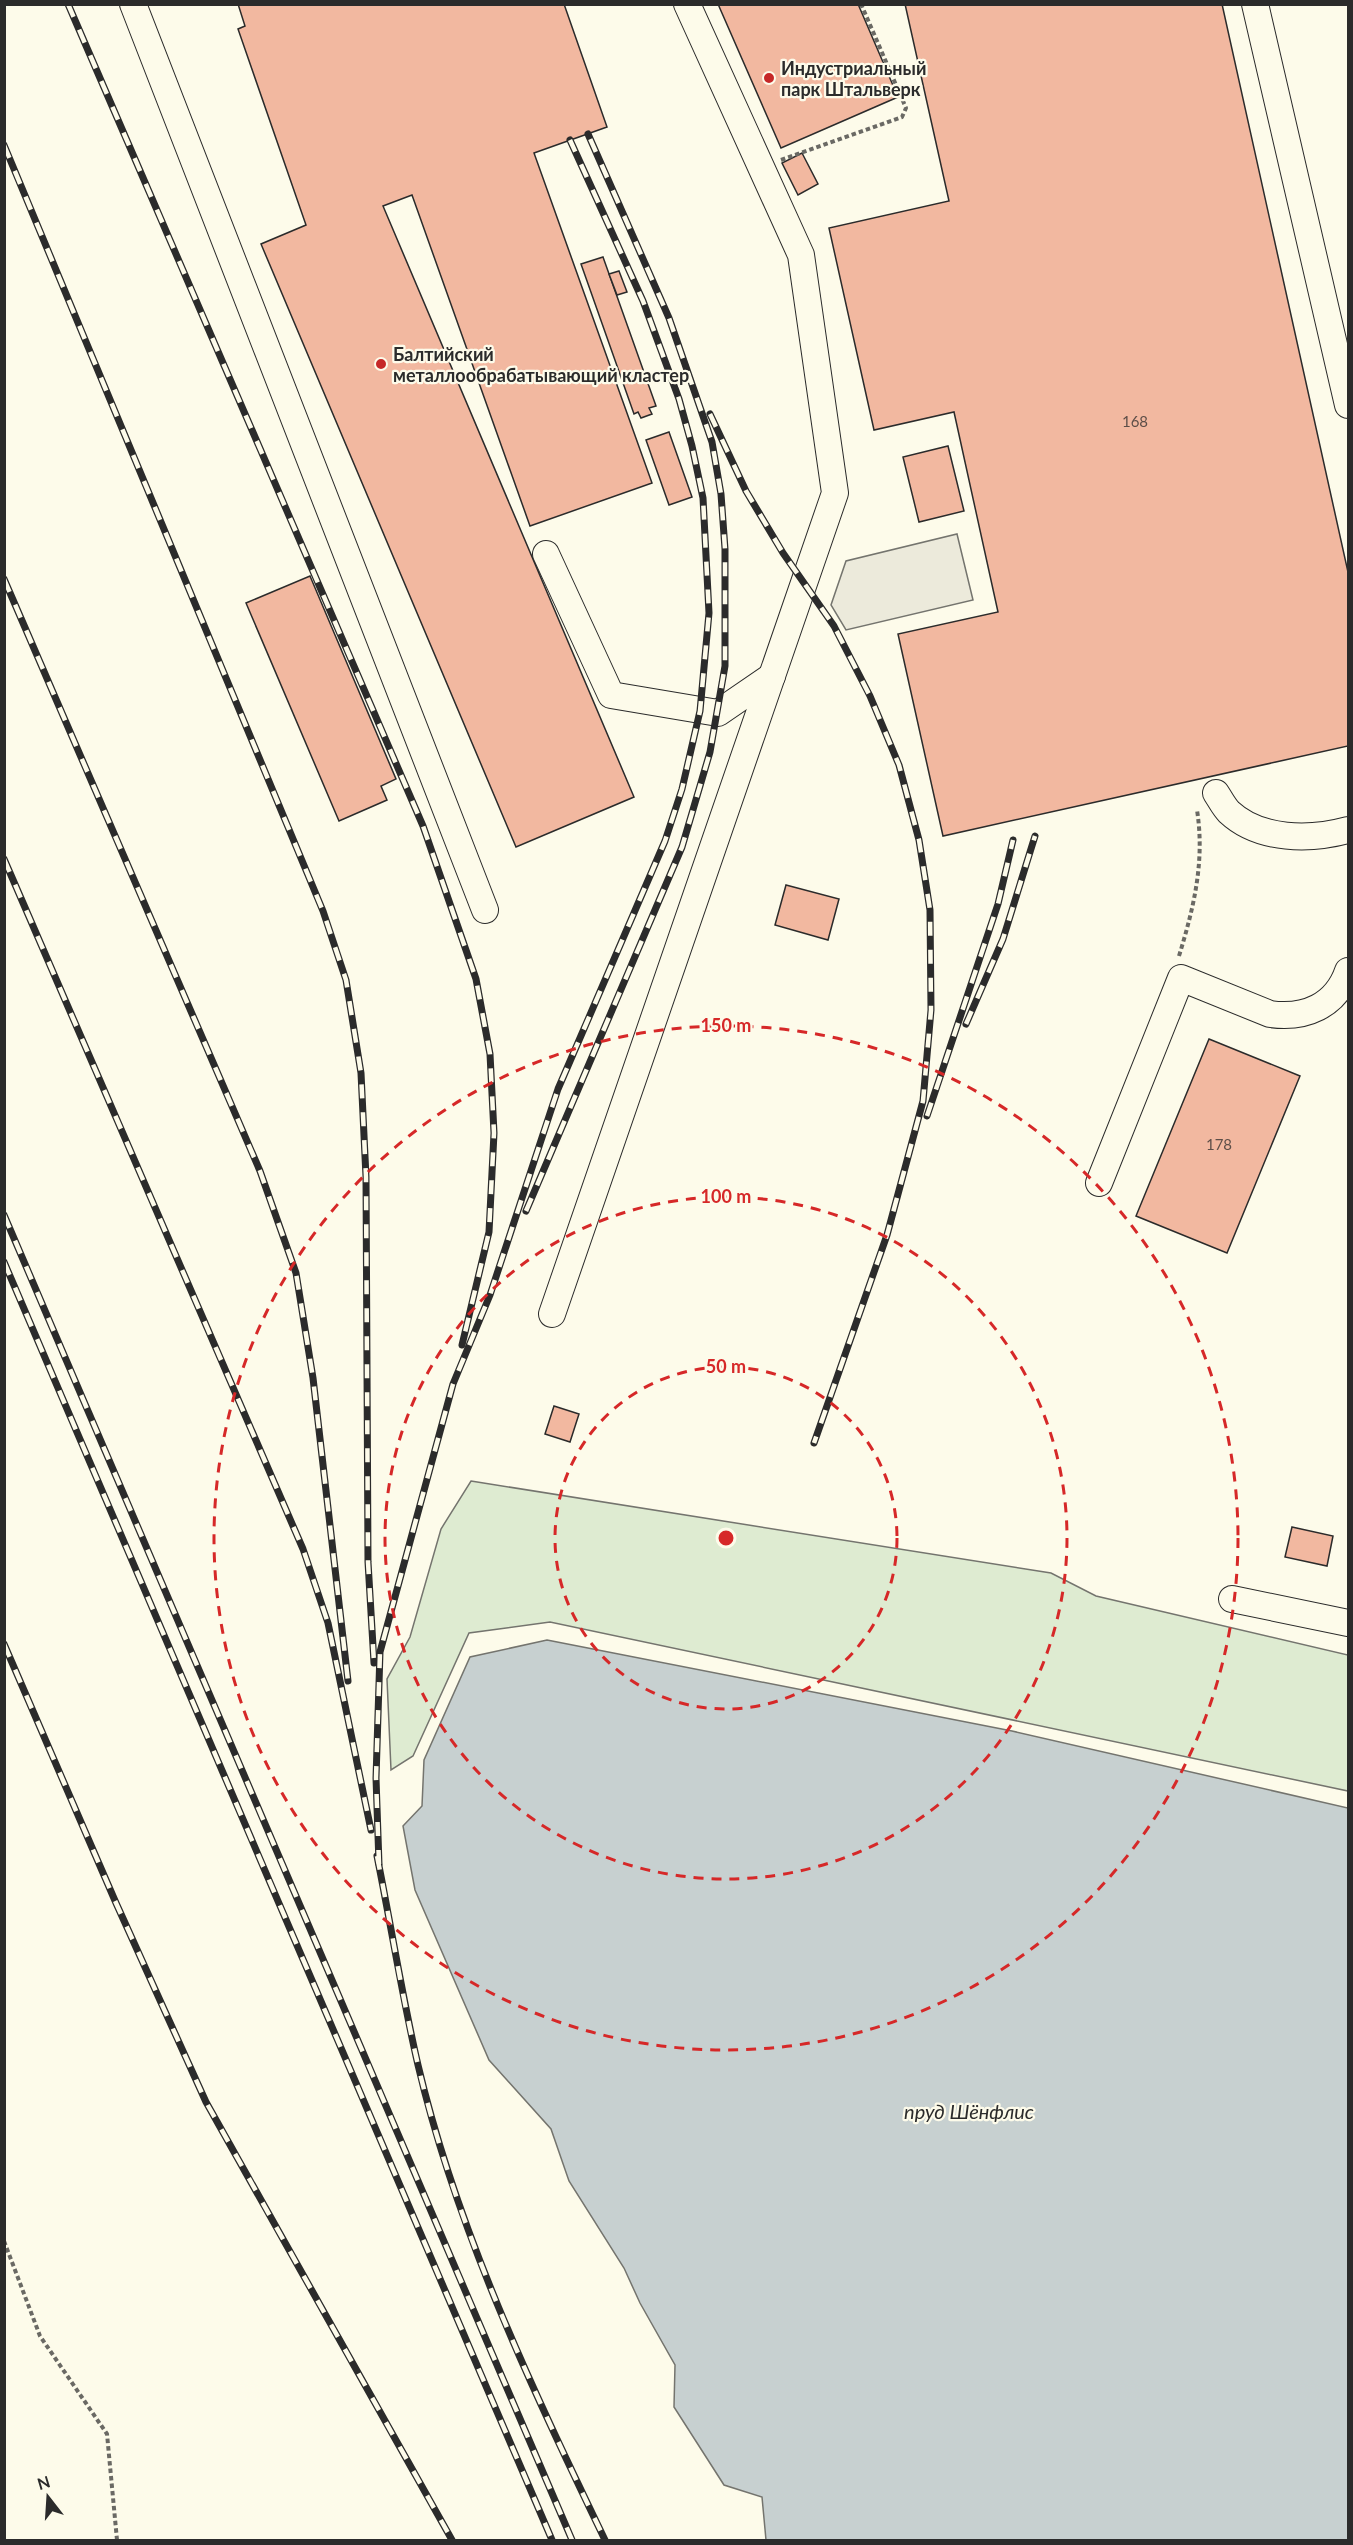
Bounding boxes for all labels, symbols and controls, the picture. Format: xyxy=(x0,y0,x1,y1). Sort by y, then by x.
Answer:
place label: Индустриальный парк Штальверк xyxy=(781,57,926,100)
marker: Индустриальный парк Штальверк xyxy=(762,71,776,85)
place label: Балтийский металлообрабатывающий кластер xyxy=(393,343,689,386)
marker: Балтийский металлообрабатывающий кластер xyxy=(374,357,388,371)
house number: 168 xyxy=(1122,412,1148,430)
text: 150 m xyxy=(701,1014,751,1036)
house number: 178 xyxy=(1206,1135,1232,1153)
text: 100 m xyxy=(701,1185,751,1207)
text: 50 m xyxy=(706,1355,746,1377)
centre of rings xyxy=(716,1528,736,1548)
water label: пруд Шёнфлис xyxy=(904,2099,1034,2123)
north arrow xyxy=(18,2467,78,2527)
text: N xyxy=(35,2471,52,2493)

